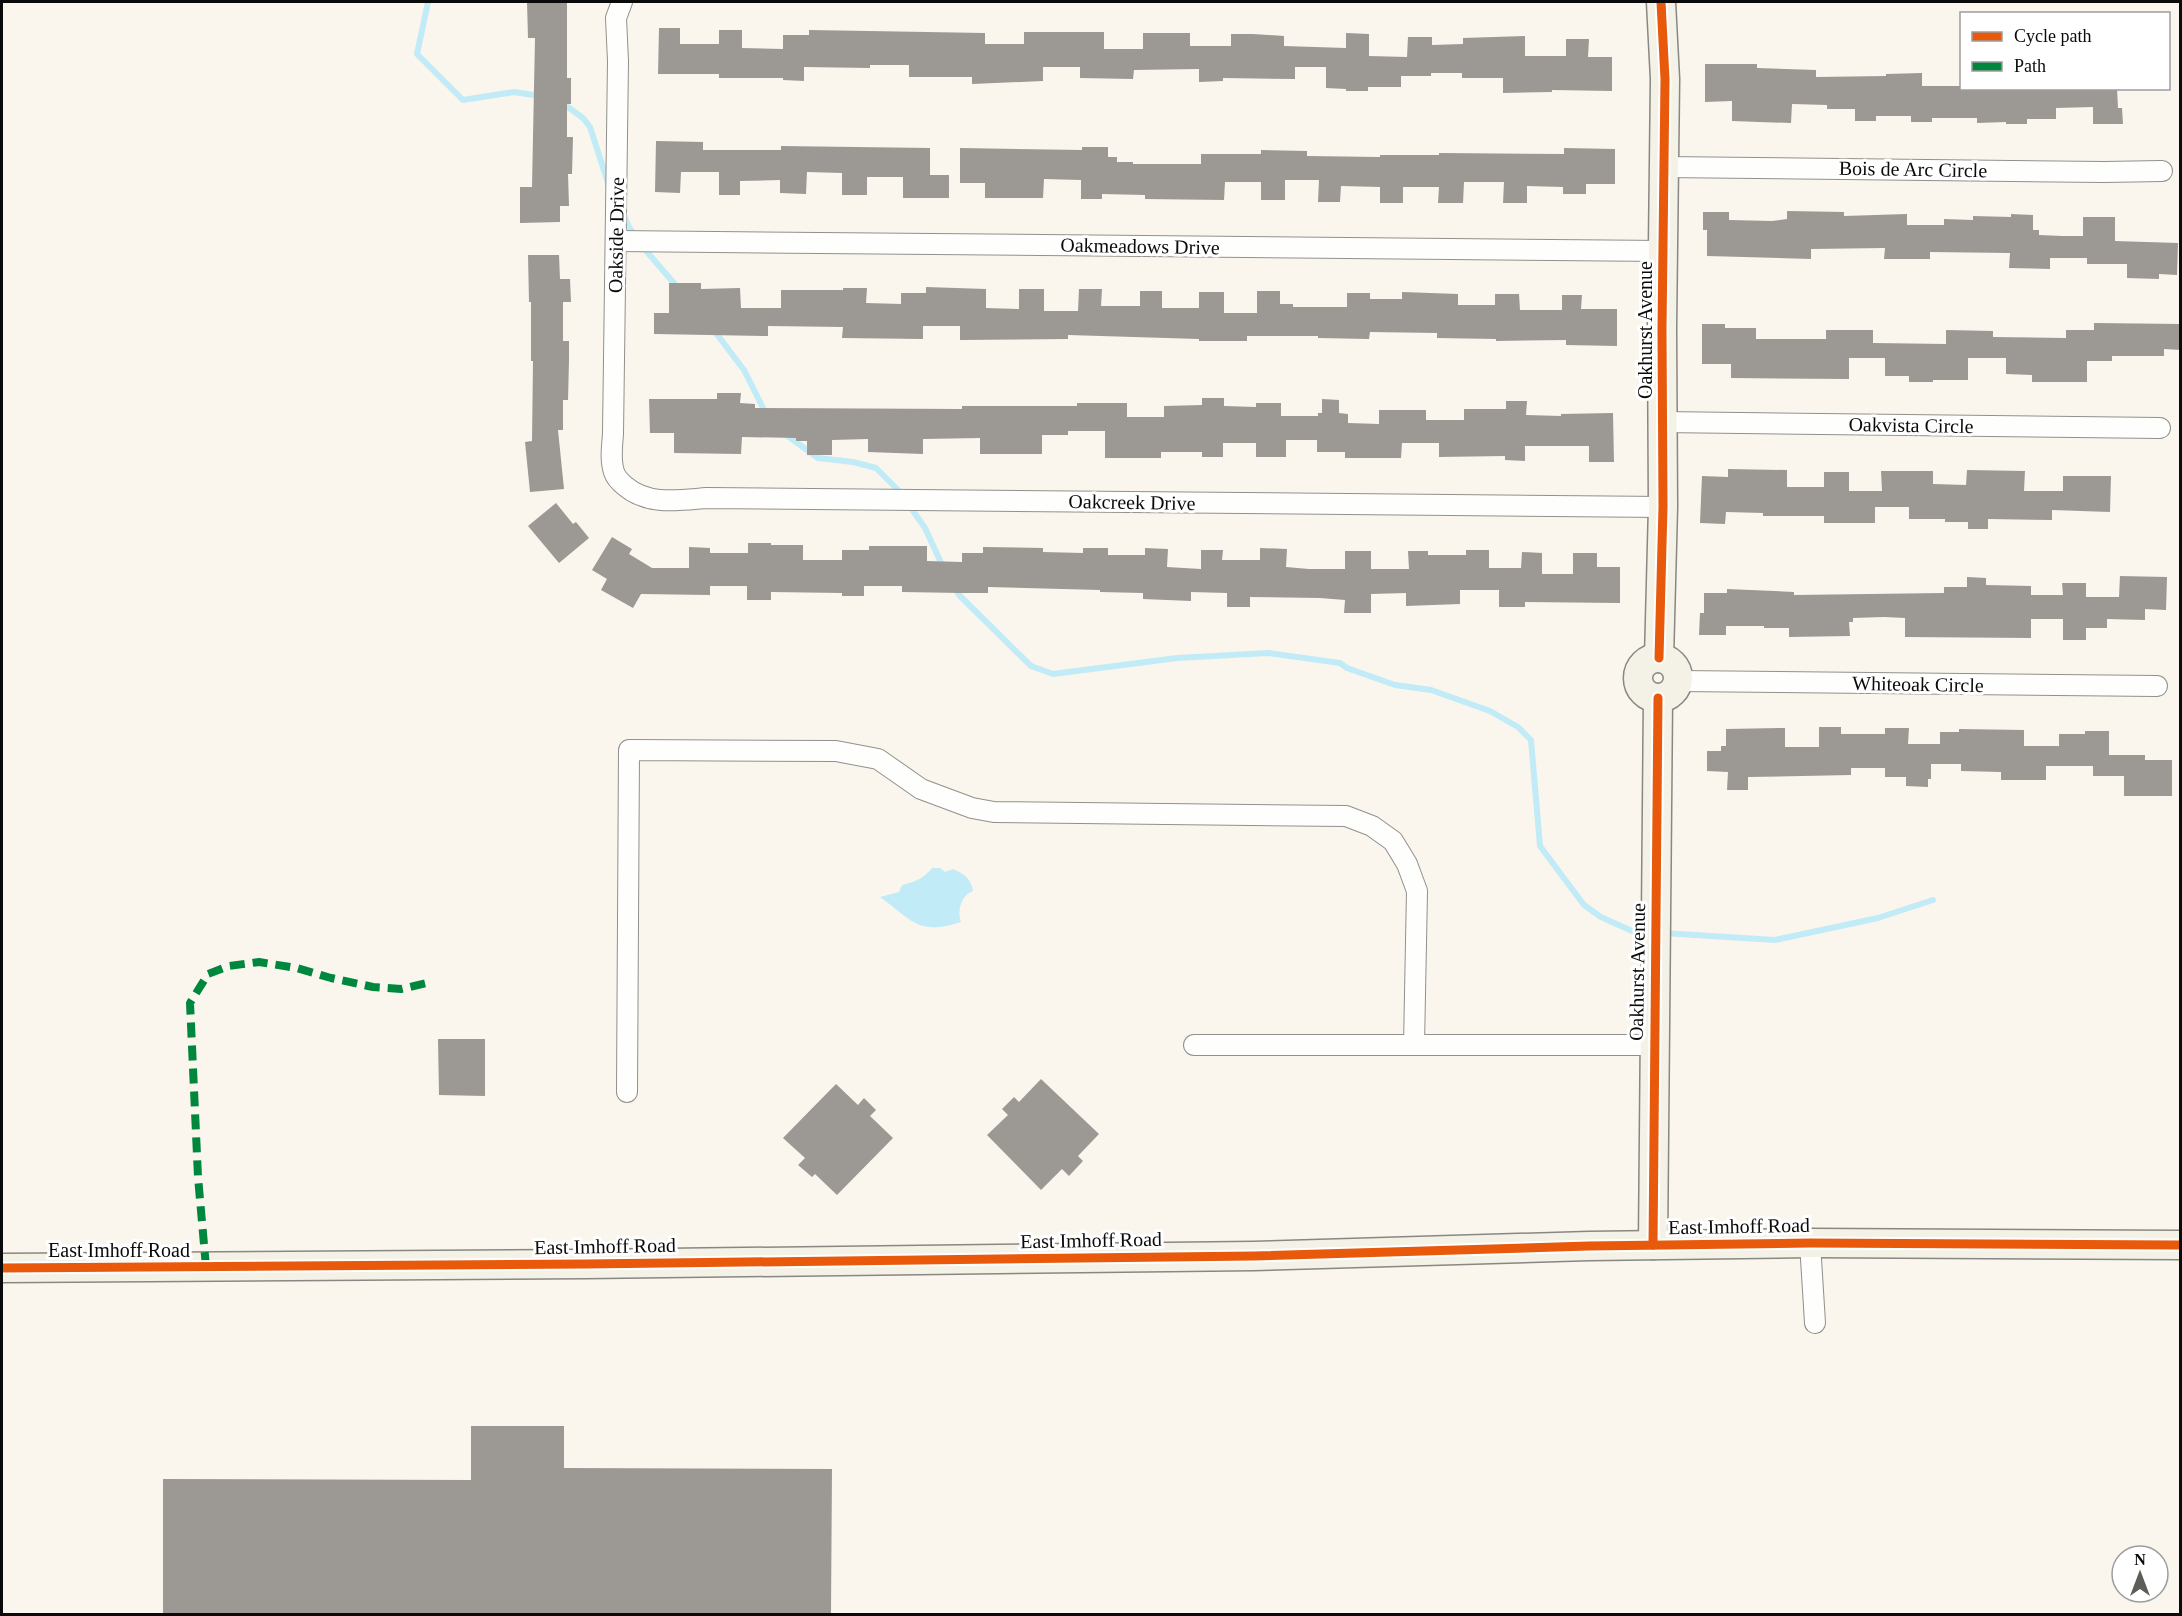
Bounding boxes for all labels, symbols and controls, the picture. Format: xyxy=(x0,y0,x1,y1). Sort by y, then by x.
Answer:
legend xyxy=(1960,12,2170,90)
text: Cycle path xyxy=(2014,26,2091,46)
text: Path xyxy=(2014,56,2046,76)
street label: Bois de Arc Circle xyxy=(1839,157,1987,181)
street label: Oakside Drive xyxy=(604,177,628,293)
street label: Oakmeadows Drive xyxy=(1060,234,1220,258)
street label: Oakhurst Avenue xyxy=(1634,261,1656,399)
street label: Oakvista Circle xyxy=(1848,413,1974,437)
street label: Oakcreek Drive xyxy=(1068,490,1196,514)
street label: Whiteoak Circle xyxy=(1852,672,1984,696)
street label: Oakhurst Avenue xyxy=(1625,903,1649,1041)
street label: East Imhoff Road xyxy=(1668,1214,1810,1238)
street label: East Imhoff Road xyxy=(1020,1228,1162,1252)
street label: East Imhoff Road xyxy=(534,1234,676,1258)
street label: East Imhoff Road xyxy=(48,1239,190,1261)
north arrow xyxy=(2110,1544,2170,1604)
text: N xyxy=(2134,1551,2146,1568)

